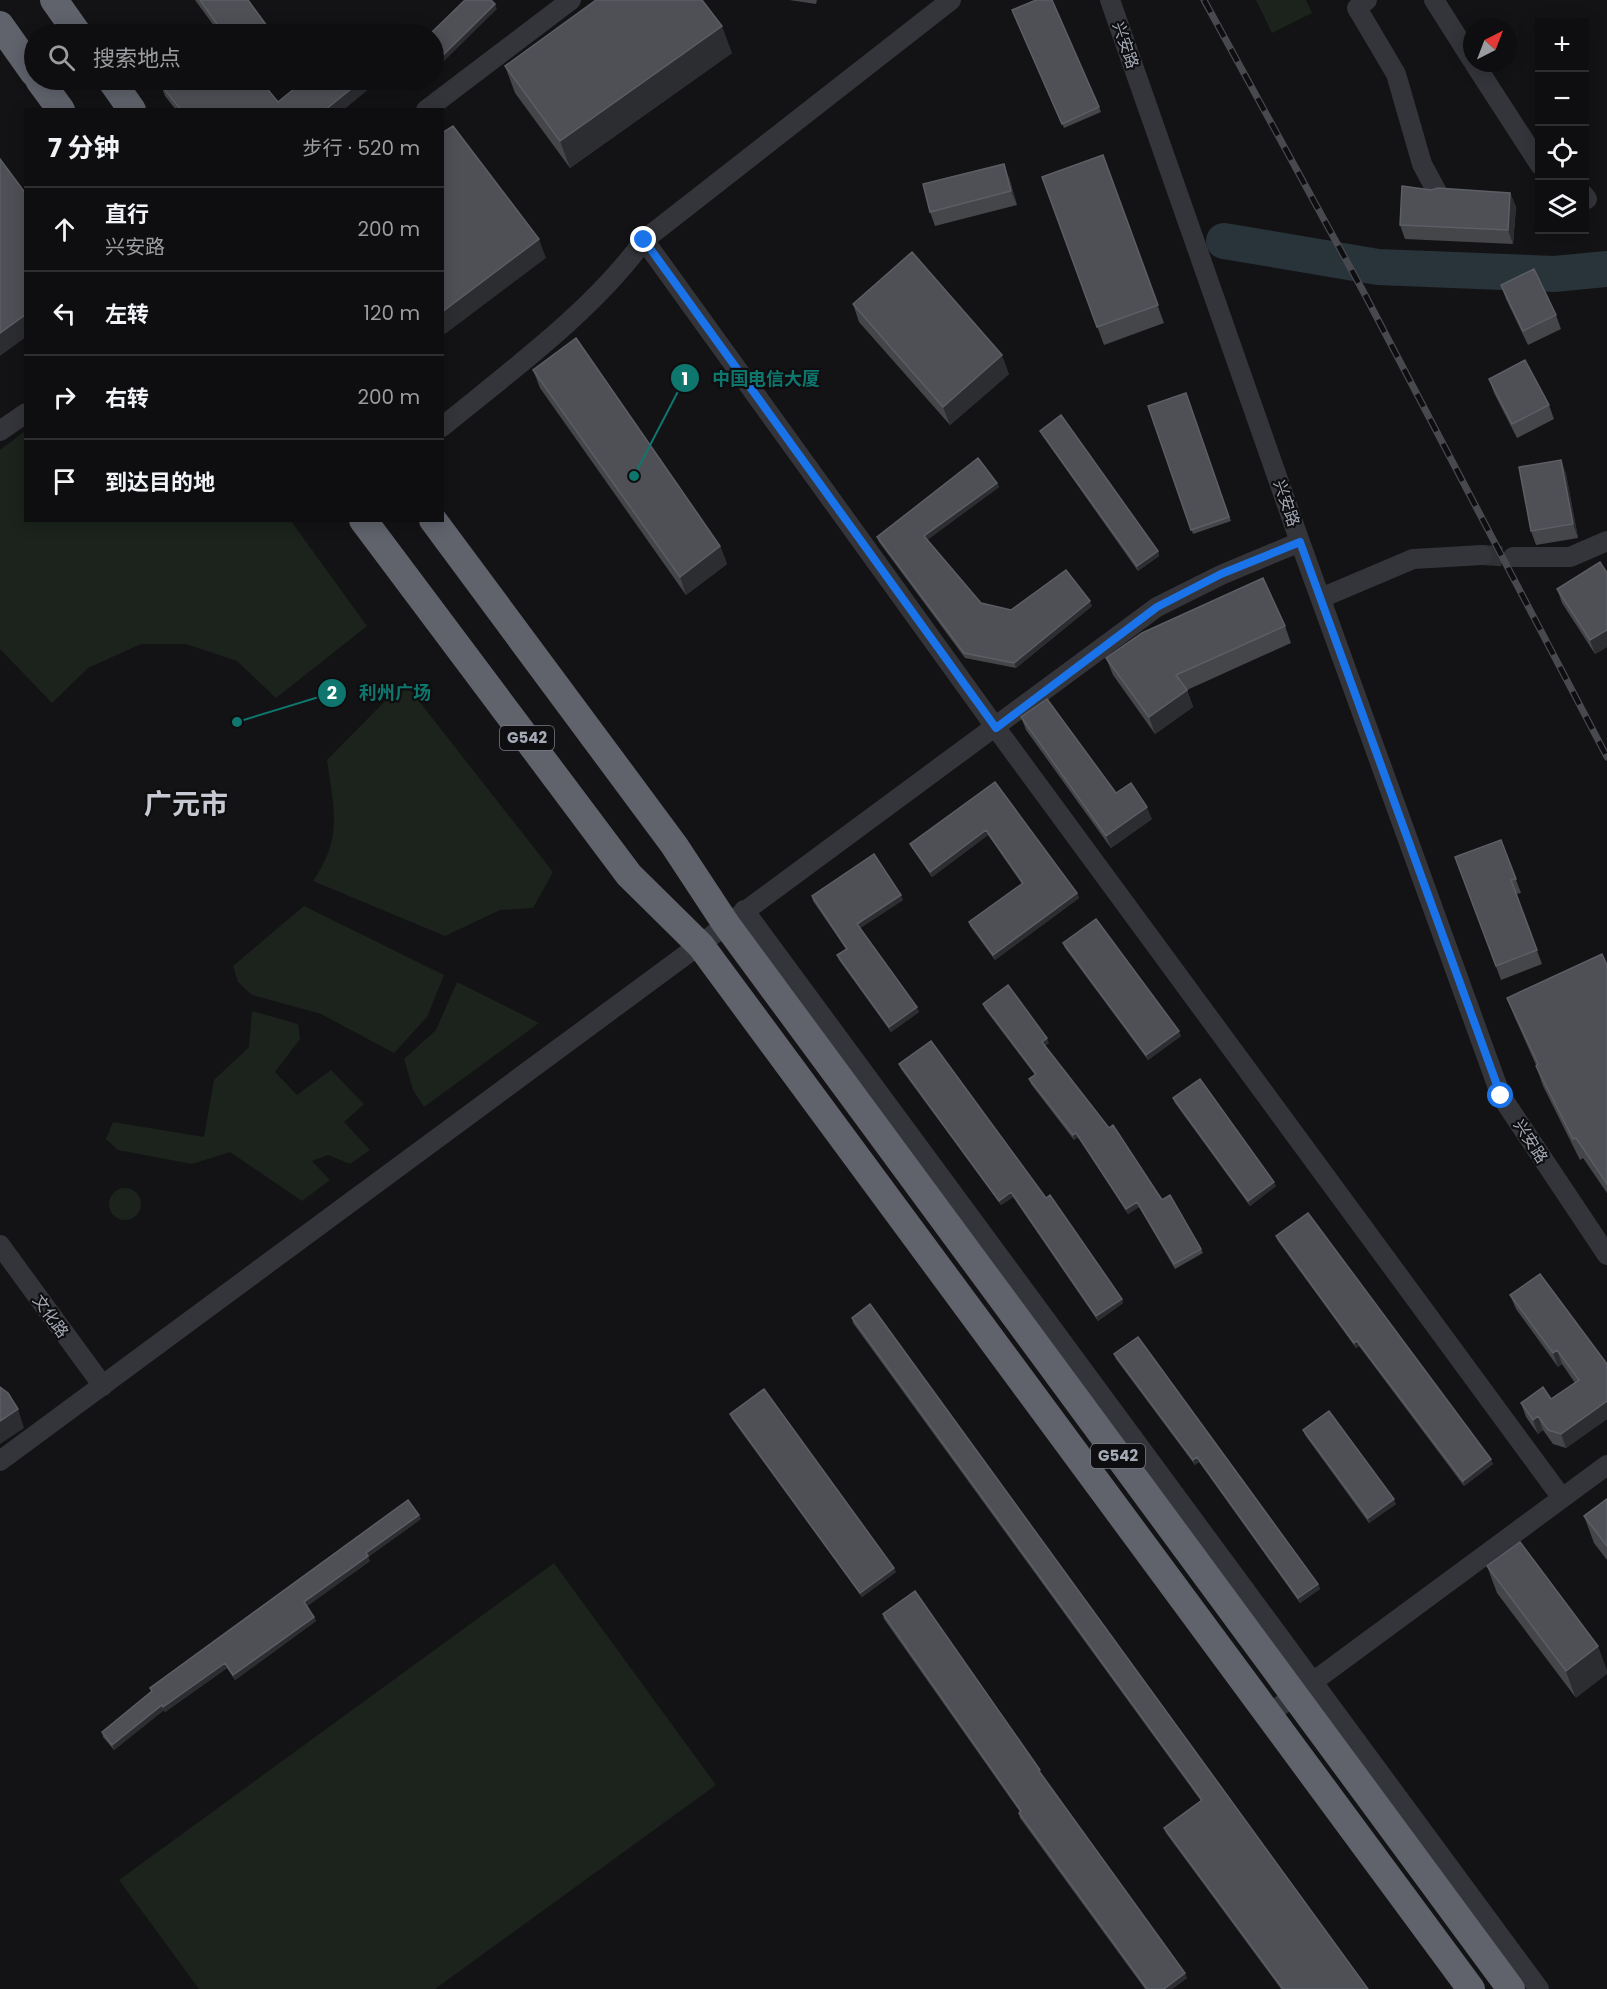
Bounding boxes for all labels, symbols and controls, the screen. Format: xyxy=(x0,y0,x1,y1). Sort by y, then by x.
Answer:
north arrow xyxy=(1463,18,1517,72)
map controls xyxy=(1535,18,1589,234)
button: + xyxy=(1535,18,1589,72)
street label: 兴安路 xyxy=(1107,19,1144,72)
search box xyxy=(24,24,444,90)
icon: search xyxy=(45,41,78,74)
text: 搜索地点 xyxy=(93,43,181,74)
button: − xyxy=(1535,72,1589,126)
button: locate xyxy=(1535,126,1589,180)
text: 7 分钟 xyxy=(48,130,119,166)
text: 步行 · 520 m xyxy=(303,134,420,162)
button: layers xyxy=(1535,180,1589,234)
text: 直行 xyxy=(105,199,149,230)
icon: ahead xyxy=(48,213,81,246)
text: 200 m xyxy=(357,215,420,243)
route end xyxy=(630,226,656,252)
text: 兴安路 xyxy=(105,233,165,261)
icon: left xyxy=(48,297,81,330)
text: 左转 xyxy=(105,299,149,330)
text: 120 m xyxy=(364,299,420,327)
callout: 中国电信大厦 xyxy=(670,360,832,396)
text: 1 xyxy=(682,366,688,391)
text: 中国电信大厦 xyxy=(712,366,820,391)
icon: right xyxy=(48,381,81,414)
text: 右转 xyxy=(105,383,149,414)
text: 200 m xyxy=(357,383,420,411)
icon: arrive xyxy=(48,465,81,498)
text: 到达目的地 xyxy=(105,467,215,498)
street label: 兴安路 xyxy=(1268,477,1305,530)
callout: 利州广场 xyxy=(317,675,443,711)
text: 2 xyxy=(327,680,337,705)
text: 利州广场 xyxy=(359,680,431,705)
road number: G542 xyxy=(500,726,554,750)
district label: 广元市 xyxy=(144,785,228,824)
route start xyxy=(1487,1082,1513,1108)
street label: 兴安路 xyxy=(1508,1115,1553,1168)
street label: 文化路 xyxy=(27,1290,74,1342)
road number: G542 xyxy=(1091,1444,1145,1468)

